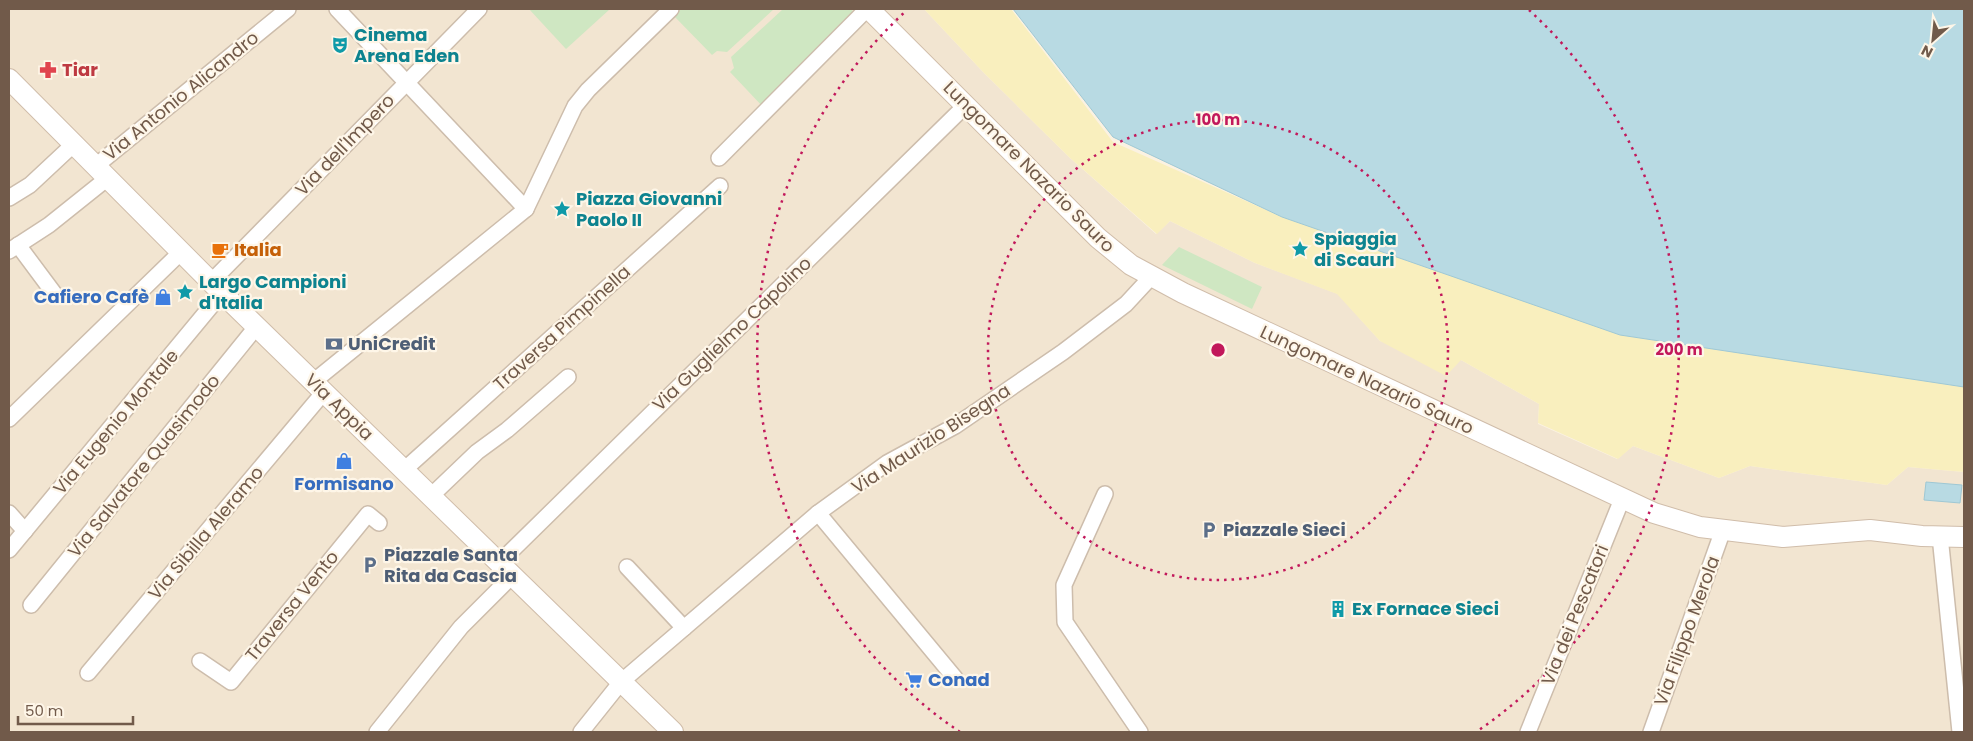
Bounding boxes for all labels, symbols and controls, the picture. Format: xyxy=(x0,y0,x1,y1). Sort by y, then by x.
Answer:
north arrow xyxy=(1908,15,1958,65)
place label: Cinema Arena Eden xyxy=(354,22,459,68)
street label: Via Antonio Alicandro xyxy=(98,25,264,166)
theatre icon: Cinema Arena Eden xyxy=(330,35,350,55)
text: N xyxy=(1918,40,1936,63)
place label: Tiar xyxy=(62,57,98,82)
pharmacy icon: Tiar xyxy=(38,60,58,80)
street label: Lungomare Nazario Sauro xyxy=(938,75,1121,258)
street label: Via dell'Impero xyxy=(289,88,400,201)
text: 100 m xyxy=(1196,109,1240,130)
place label: Piazza Giovanni Paolo II xyxy=(576,186,722,232)
place icon: Piazza Giovanni Paolo II xyxy=(552,199,572,219)
place label: Spiaggia di Scauri xyxy=(1314,226,1397,272)
place label: Italia xyxy=(234,237,282,262)
place icon: Spiaggia di Scauri xyxy=(1290,239,1310,259)
cafe icon: Italia xyxy=(210,240,230,260)
street label: Via Guglielmo Capolino xyxy=(647,251,817,416)
street label: Traversa Pimpinella xyxy=(488,259,636,396)
place label: Largo Campioni d'Italia xyxy=(199,269,346,315)
place icon: Largo Campioni d'Italia xyxy=(175,282,195,302)
place label: Cafiero Cafè xyxy=(34,284,149,309)
shop icon: Cafiero Cafè xyxy=(153,287,173,307)
street label: Lungomare Nazario Sauro xyxy=(1256,319,1478,440)
place label: UniCredit xyxy=(348,331,435,356)
bank icon: UniCredit xyxy=(324,334,344,354)
text: 200 m xyxy=(1655,339,1703,360)
centre of rings xyxy=(1209,341,1227,359)
street label: Via Eugenio Montale xyxy=(47,344,184,500)
street label: Via Appia xyxy=(300,368,379,446)
street label: Via Salvatore Quasimodo xyxy=(62,369,225,563)
street label: Via Maurizio Bisegna xyxy=(846,378,1015,499)
shop icon: Formisano xyxy=(334,451,354,471)
street label: Via Sibilla Aleramo xyxy=(142,460,269,605)
place label: Formisano xyxy=(294,471,394,496)
place label: Piazzale Sieci xyxy=(1223,517,1346,542)
parking icon: Piazzale Sieci xyxy=(1199,520,1219,540)
street label: Via dei Pescatori xyxy=(1535,541,1614,689)
place label: Piazzale Santa Rita da Cascia xyxy=(384,542,518,588)
street label: Traversa Vento xyxy=(239,545,344,666)
street label: Via Filippo Merola xyxy=(1648,552,1725,709)
parking icon: Piazzale Santa Rita da Cascia xyxy=(360,555,380,575)
place label: Ex Fornace Sieci xyxy=(1352,596,1499,621)
building icon: Ex Fornace Sieci xyxy=(1328,599,1348,619)
place label: Conad xyxy=(928,667,990,692)
supermarket icon: Conad xyxy=(904,670,924,690)
scale bar xyxy=(18,694,132,726)
text: 50 m xyxy=(25,700,63,721)

